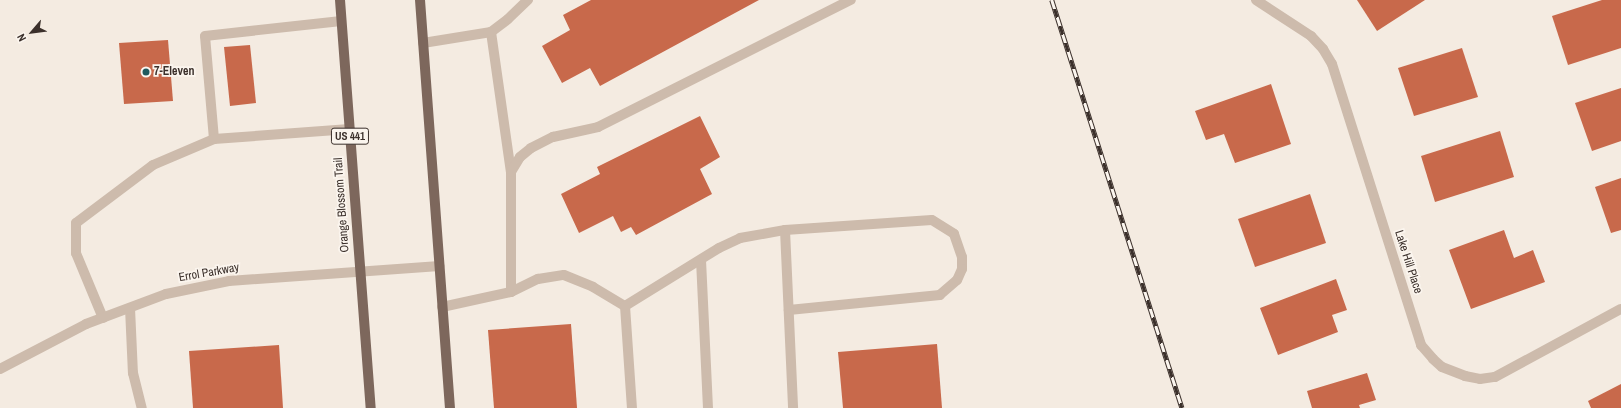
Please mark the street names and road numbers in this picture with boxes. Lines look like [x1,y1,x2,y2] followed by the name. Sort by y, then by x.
[330,127,370,145] road number: US 441
[331,157,353,253] street label: Orange Blossom Trail
[1391,229,1425,295] street label: Lake Hill Place
[178,261,240,285] street label: Errol Parkway

